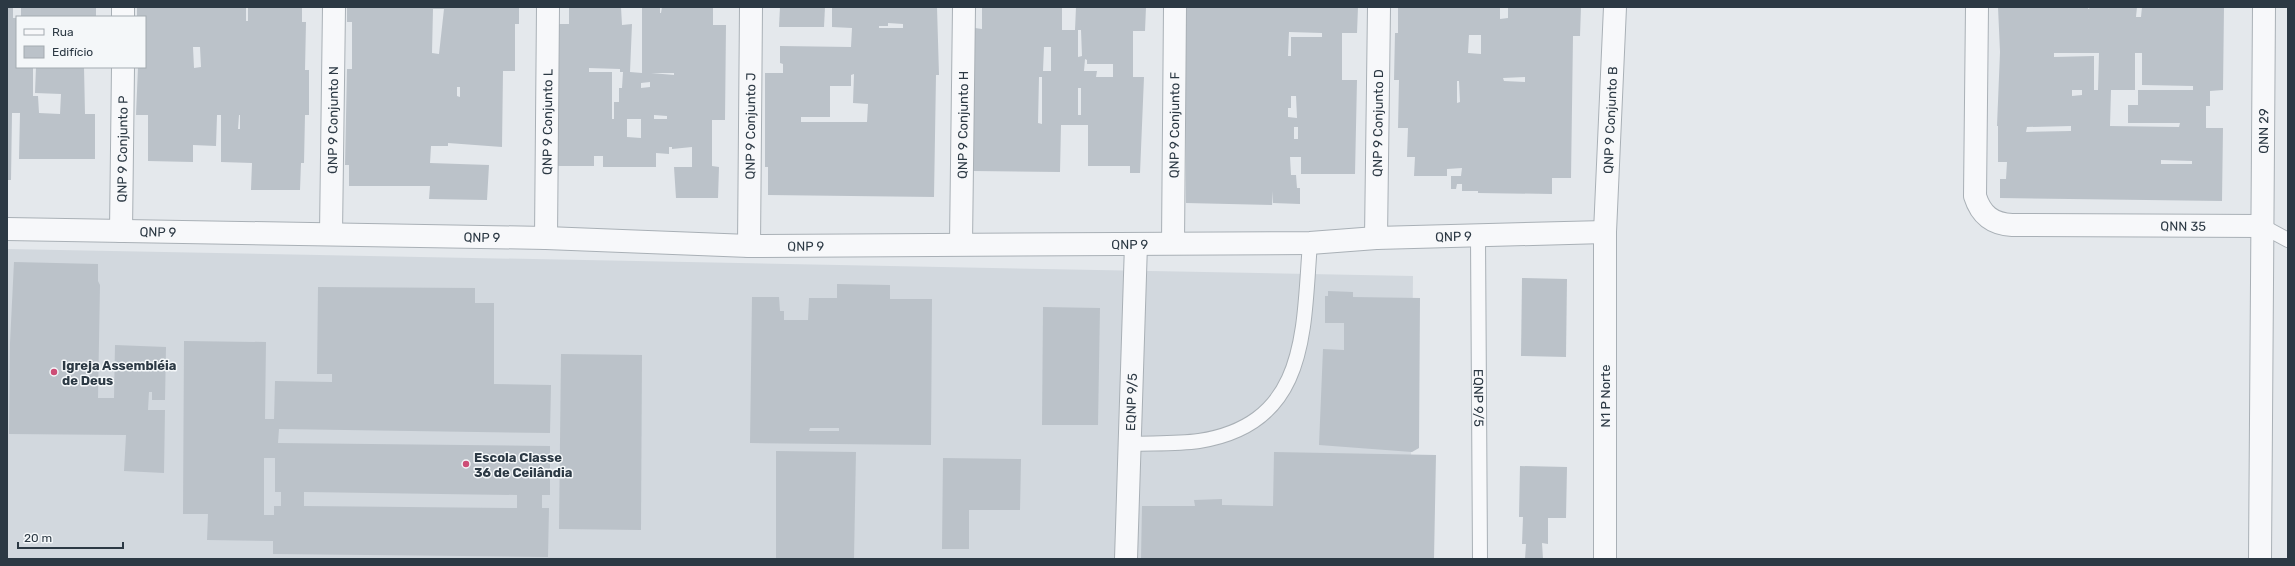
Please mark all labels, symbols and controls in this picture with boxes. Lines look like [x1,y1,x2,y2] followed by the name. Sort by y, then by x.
[16,16,146,68] legend
[52,25,74,39] text: Rua
[52,45,93,59] text: Edifício
[324,66,341,174] street label: QNP 9 Conjunto N
[1600,66,1620,174] street label: QNP 9 Conjunto B
[539,68,555,175] street label: QNP 9 Conjunto L
[1369,69,1386,177] street label: QNP 9 Conjunto D
[954,71,971,179] street label: QNP 9 Conjunto H
[1166,71,1182,178] street label: QNP 9 Conjunto F
[742,72,758,180] street label: QNP 9 Conjunto J
[114,95,130,203] street label: QNP 9 Conjunto P
[2255,108,2271,154] street label: QNN 29
[2160,218,2206,233] street label: QNN 35
[139,224,177,239] street label: QNP 9
[1435,228,1472,244] street label: QNP 9
[463,229,501,245] street label: QNP 9
[1111,236,1148,252] street label: QNP 9
[787,238,825,253] street label: QNP 9
[62,358,176,388] place label: Igreja Assembléia de Deus
[1598,365,1613,427] street label: N1 P Norte
[49,367,59,377] marker: Igreja Assembléia de Deus
[1471,369,1487,427] street label: EQNP 9/5
[1123,373,1139,431] street label: EQNP 9/5
[474,450,572,480] place label: Escola Classe 36 de Ceilândia
[461,459,471,469] marker: Escola Classe 36 de Ceilândia
[18,524,123,550] scale bar
[24,531,52,545] text: 20 m

